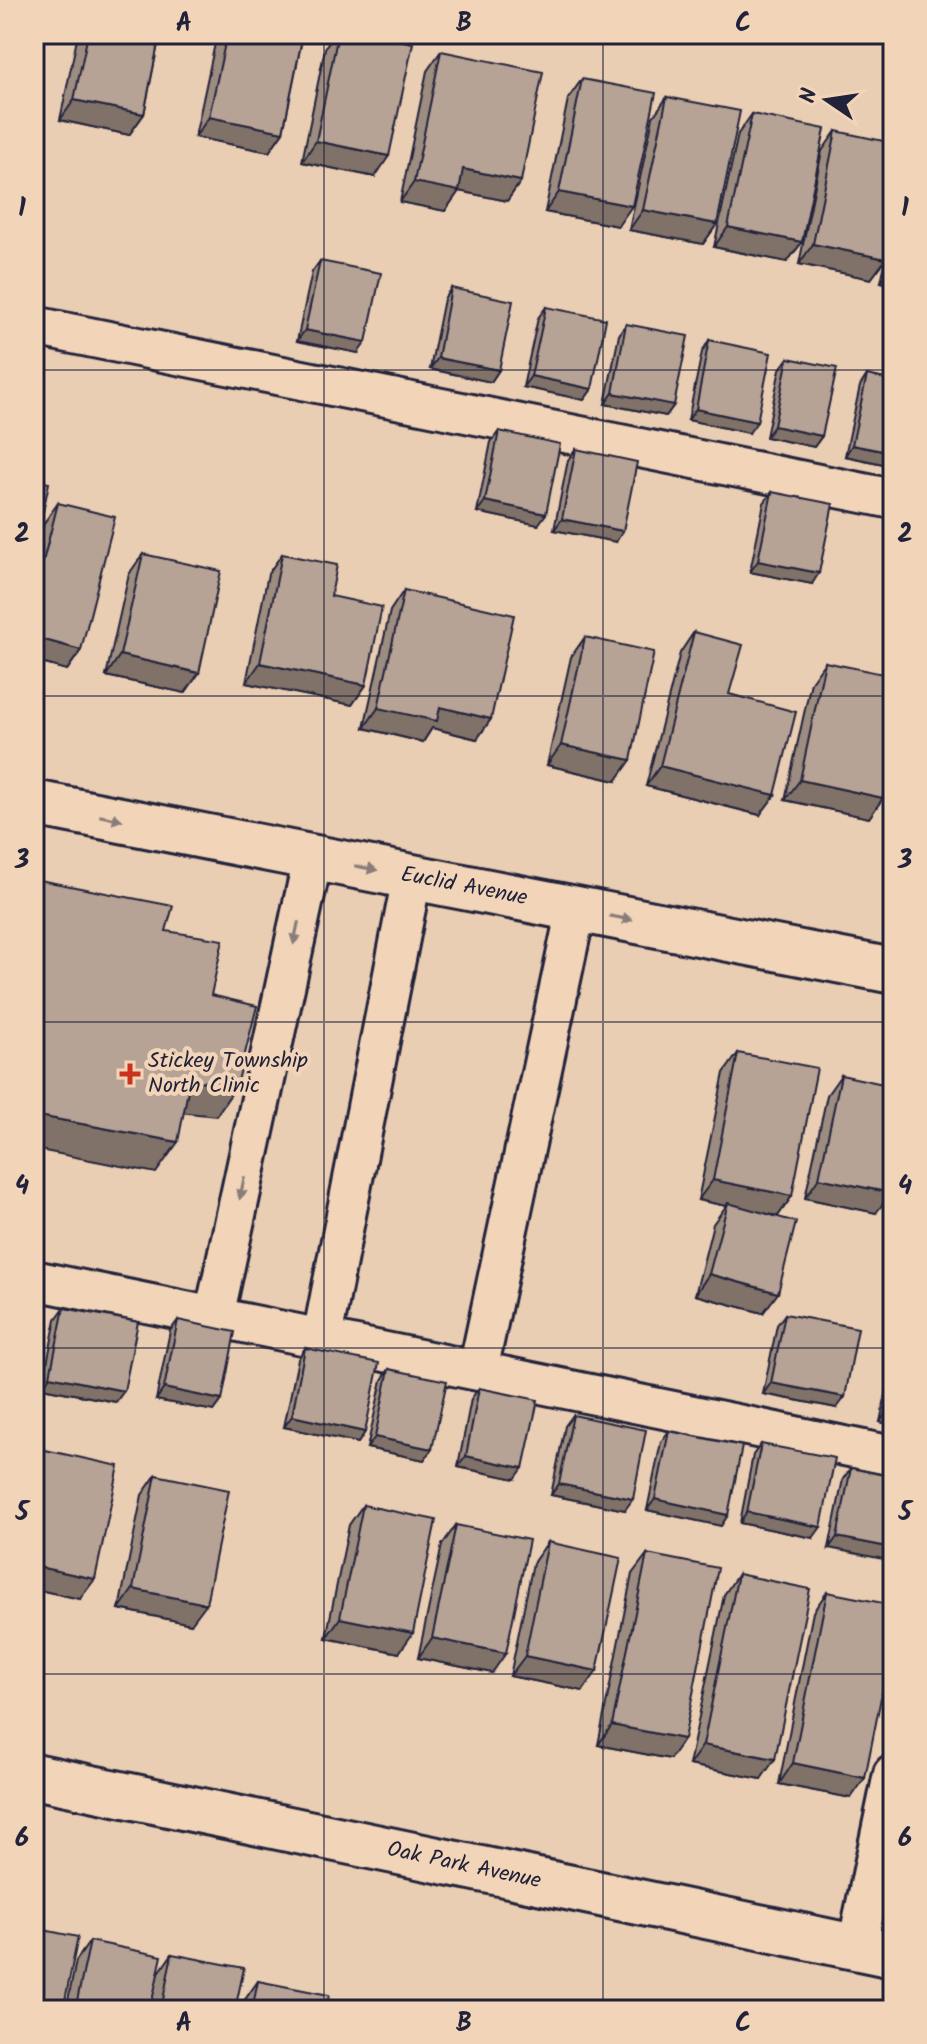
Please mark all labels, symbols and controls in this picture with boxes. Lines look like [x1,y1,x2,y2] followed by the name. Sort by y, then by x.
[176,3,192,45] text: A
[456,3,472,45] text: B
[735,3,751,45] text: C
[787,60,867,140] north arrow
[791,85,829,107] text: N
[18,188,26,230] text: 1
[901,188,909,230] text: 1
[14,514,30,556] text: 2
[897,514,913,556] text: 2
[98,812,123,824] one-way arrow
[14,840,29,882] text: 3
[897,840,912,882] text: 3
[398,858,530,916] street label: Euclid Avenue
[353,862,378,874] one-way arrow
[609,912,634,925] one-way arrow
[289,921,302,946] one-way arrow
[148,1044,308,1104] place label: Stickey Township North Clinic
[119,1063,141,1085] marker: Stickey Township North Clinic
[15,1166,29,1208] text: 4
[898,1166,912,1208] text: 4
[235,1175,248,1200] one-way arrow
[14,1492,30,1534] text: 5
[897,1492,913,1534] text: 5
[15,1818,29,1860] text: 6
[898,1818,912,1860] text: 6
[384,1833,544,1899] street label: Oak Park Avenue
[176,2003,192,2044] text: A
[456,2003,472,2044] text: B
[735,2003,751,2044] text: C

